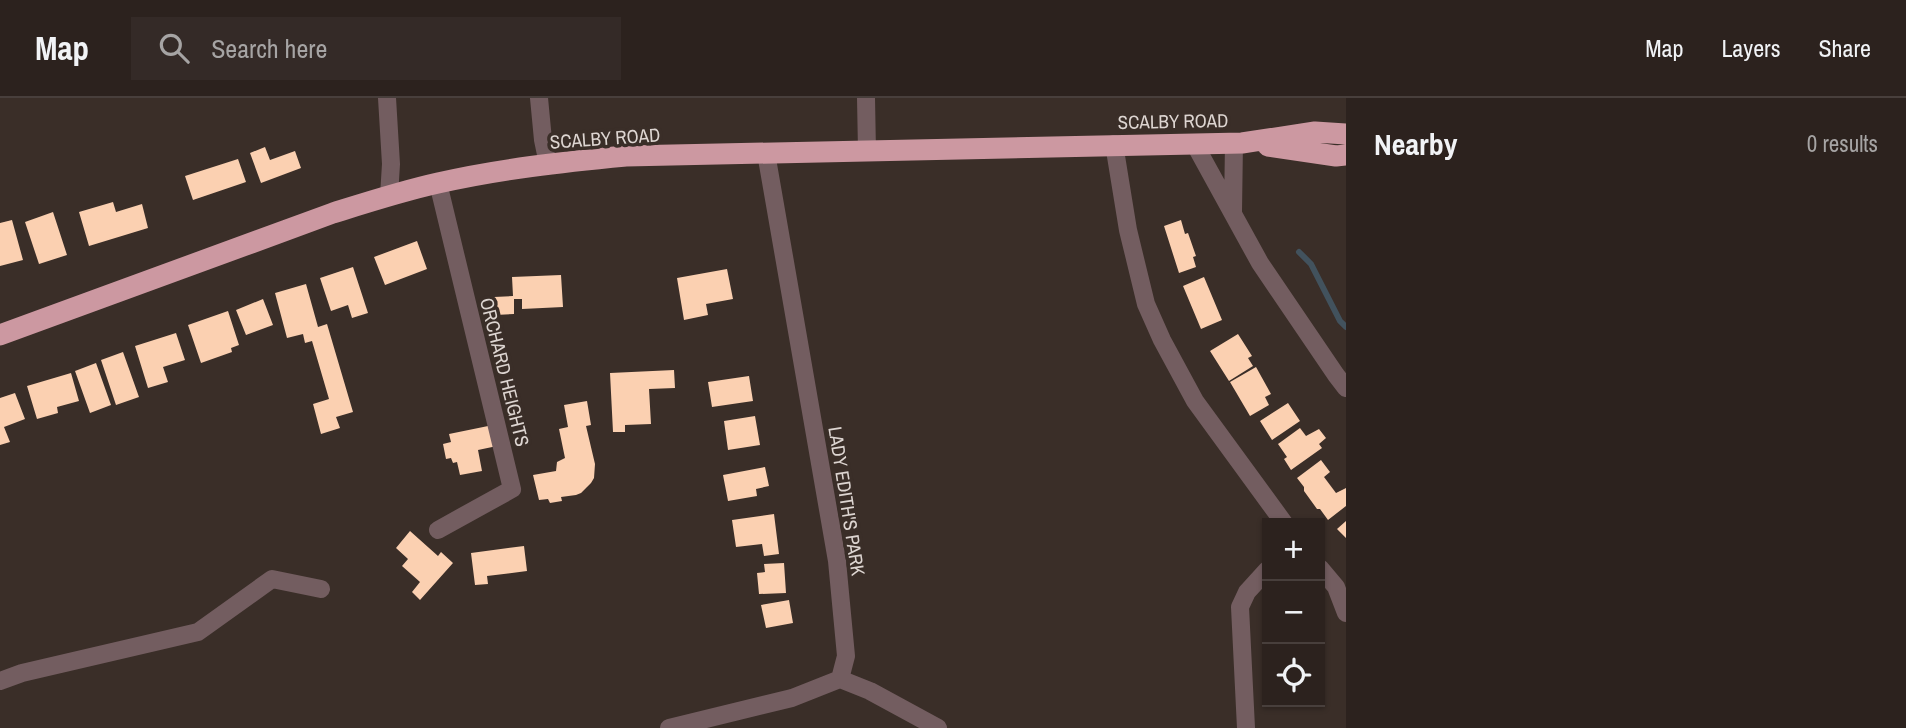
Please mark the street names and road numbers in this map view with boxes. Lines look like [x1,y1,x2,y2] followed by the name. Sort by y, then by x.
[1118,107,1228,135] street label: SCALBY ROAD
[549,121,661,155] street label: SCALBY ROAD
[474,295,536,449] street label: ORCHARD HEIGHTS
[822,425,872,578] street label: LADY EDITH'S PARK

